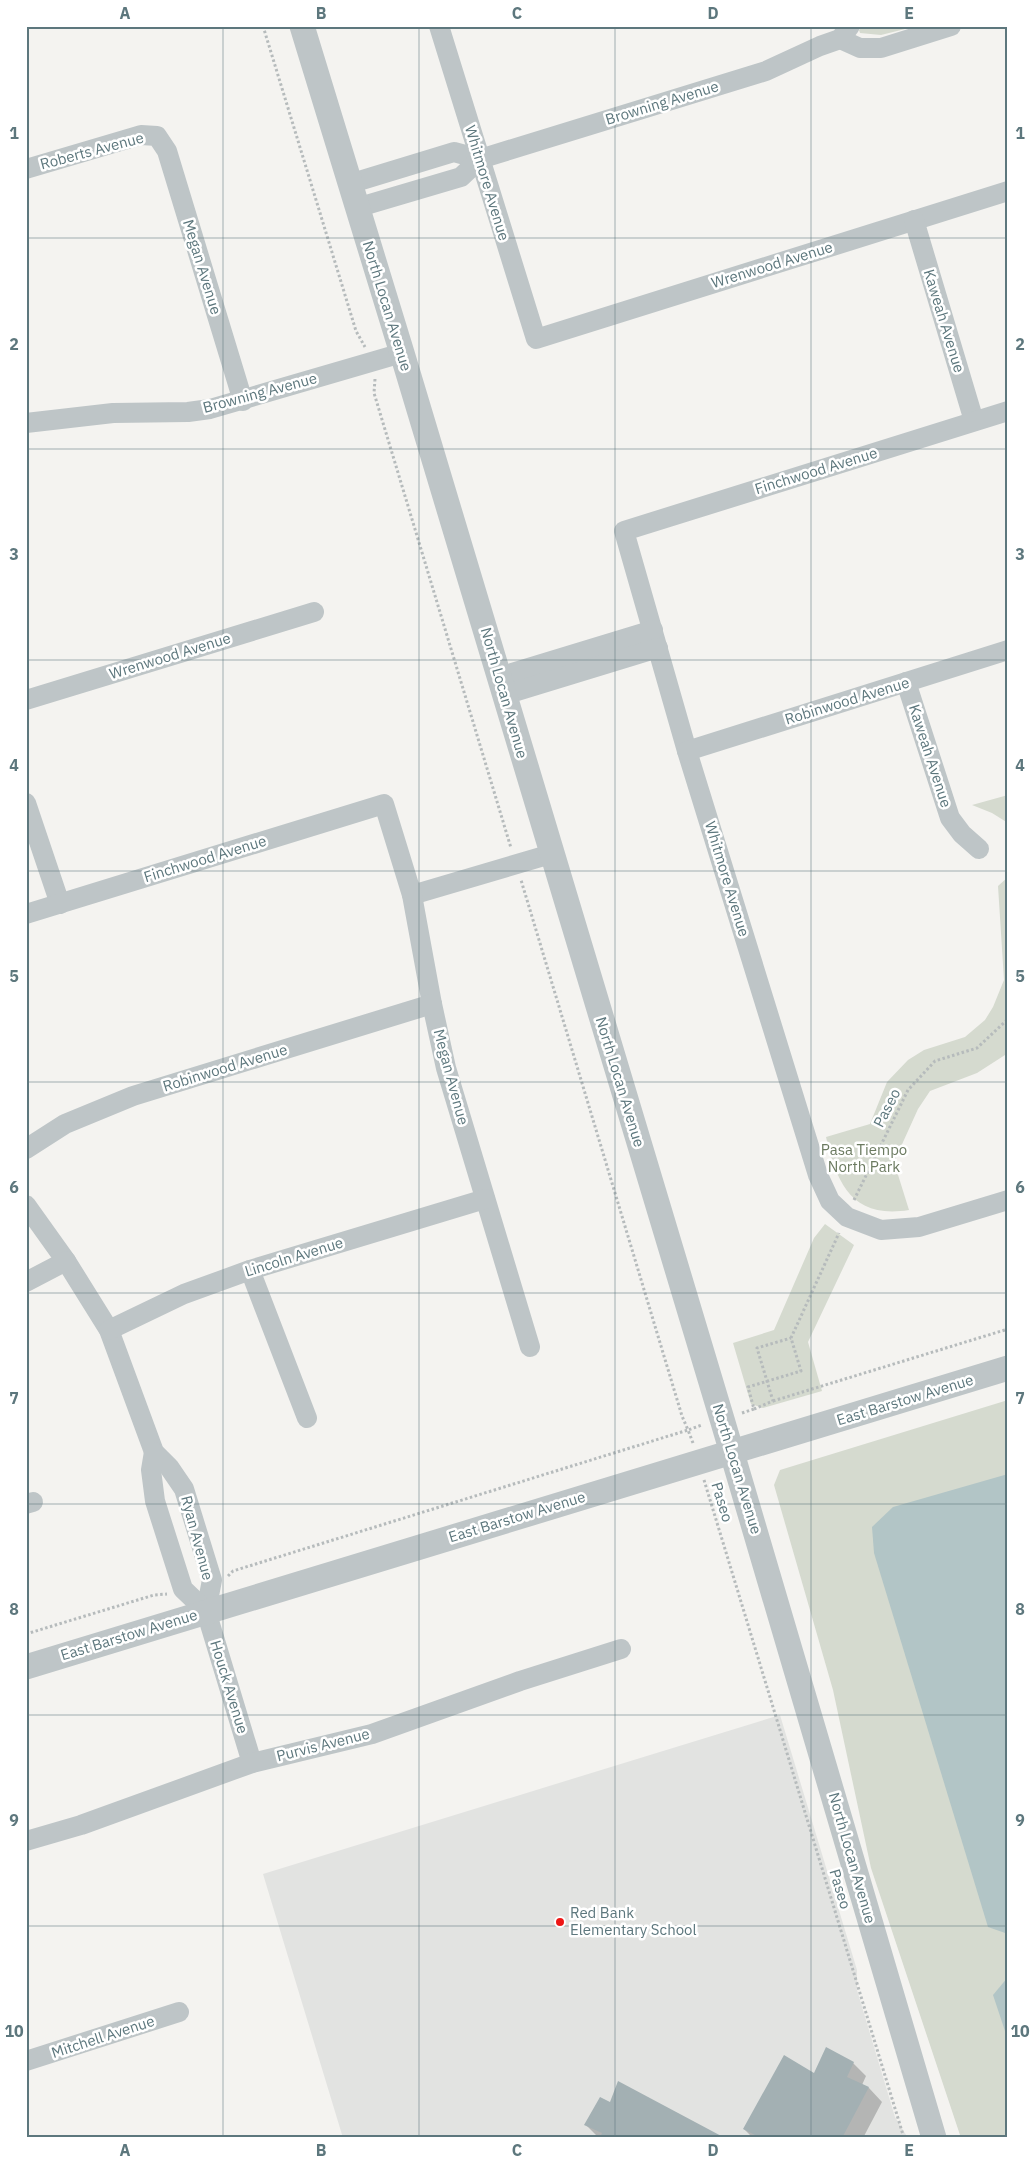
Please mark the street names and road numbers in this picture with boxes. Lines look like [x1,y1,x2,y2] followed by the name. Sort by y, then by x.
[603,76,721,129] street label: Browning Avenue
[461,123,514,243] street label: Whitmore Avenue
[38,128,146,173] street label: Roberts Avenue
[179,217,226,317] street label: Megan Avenue
[709,237,835,292] street label: Wrenwood Avenue
[359,238,416,373] street label: North Locan Avenue
[920,267,969,375] street label: Kaweah Avenue
[201,368,319,417] street label: Browning Avenue
[752,443,879,498] street label: Finchwood Avenue
[477,625,532,761] street label: North Locan Avenue
[107,628,233,683] street label: Wrenwood Avenue
[782,673,911,729] street label: Robinwood Avenue
[905,702,956,810] street label: Kaweah Avenue
[701,819,754,939] street label: Whitmore Avenue
[141,831,268,886] street label: Finchwood Avenue
[592,1014,649,1149] street label: North Locan Avenue
[430,1027,473,1127] street label: Megan Avenue
[160,1040,289,1096] street label: Robinwood Avenue
[869,1085,904,1130] street label: Paseo
[242,1233,345,1280] street label: Lincoln Avenue
[834,1370,976,1429] street label: East Barstow Avenue
[709,1401,766,1536] street label: North Locan Avenue
[707,1480,738,1524] street label: Paseo
[446,1487,588,1546] street label: East Barstow Avenue
[177,1493,218,1582] street label: Ryan Avenue
[58,1605,200,1664] street label: East Barstow Avenue
[206,1638,253,1736] street label: Houck Avenue
[274,1724,371,1765] street label: Purvis Avenue
[825,1790,880,1926] street label: North Locan Avenue
[825,1867,856,1911] street label: Paseo
[49,2011,157,2062] street label: Mitchell Avenue

